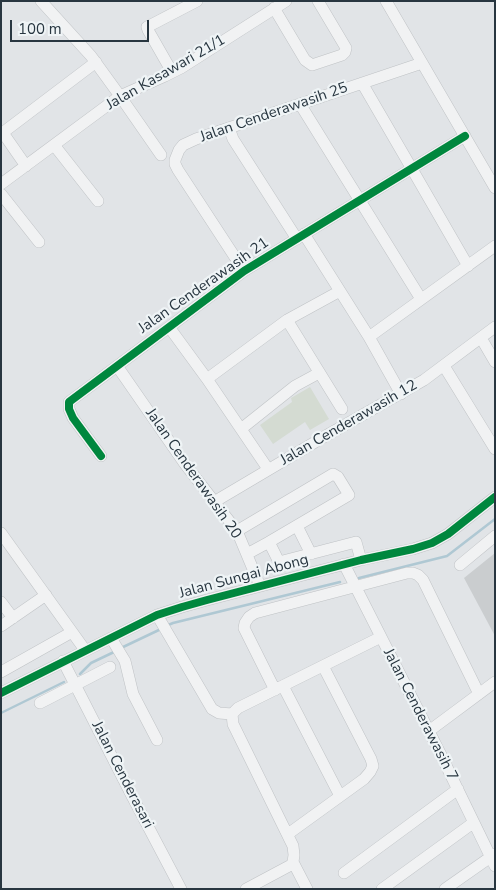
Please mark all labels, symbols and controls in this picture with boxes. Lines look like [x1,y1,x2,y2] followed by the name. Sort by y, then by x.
[12,10,151,42] scale bar
[18,19,62,39] text: 100 m
[103,32,229,114] street label: Jalan Kasawari 21/1
[198,79,350,147] street label: Jalan Cenderawasih 25
[135,234,273,338] street label: Jalan Cenderawasih 21
[277,376,421,470] street label: Jalan Cenderawasih 12
[141,405,245,543] street label: Jalan Cenderawasih 20
[177,551,311,603] street label: Jalan Sungai Abong
[379,646,461,784] street label: Jalan Cenderawasih 7
[87,719,157,831] street label: Jalan Cenderasari

